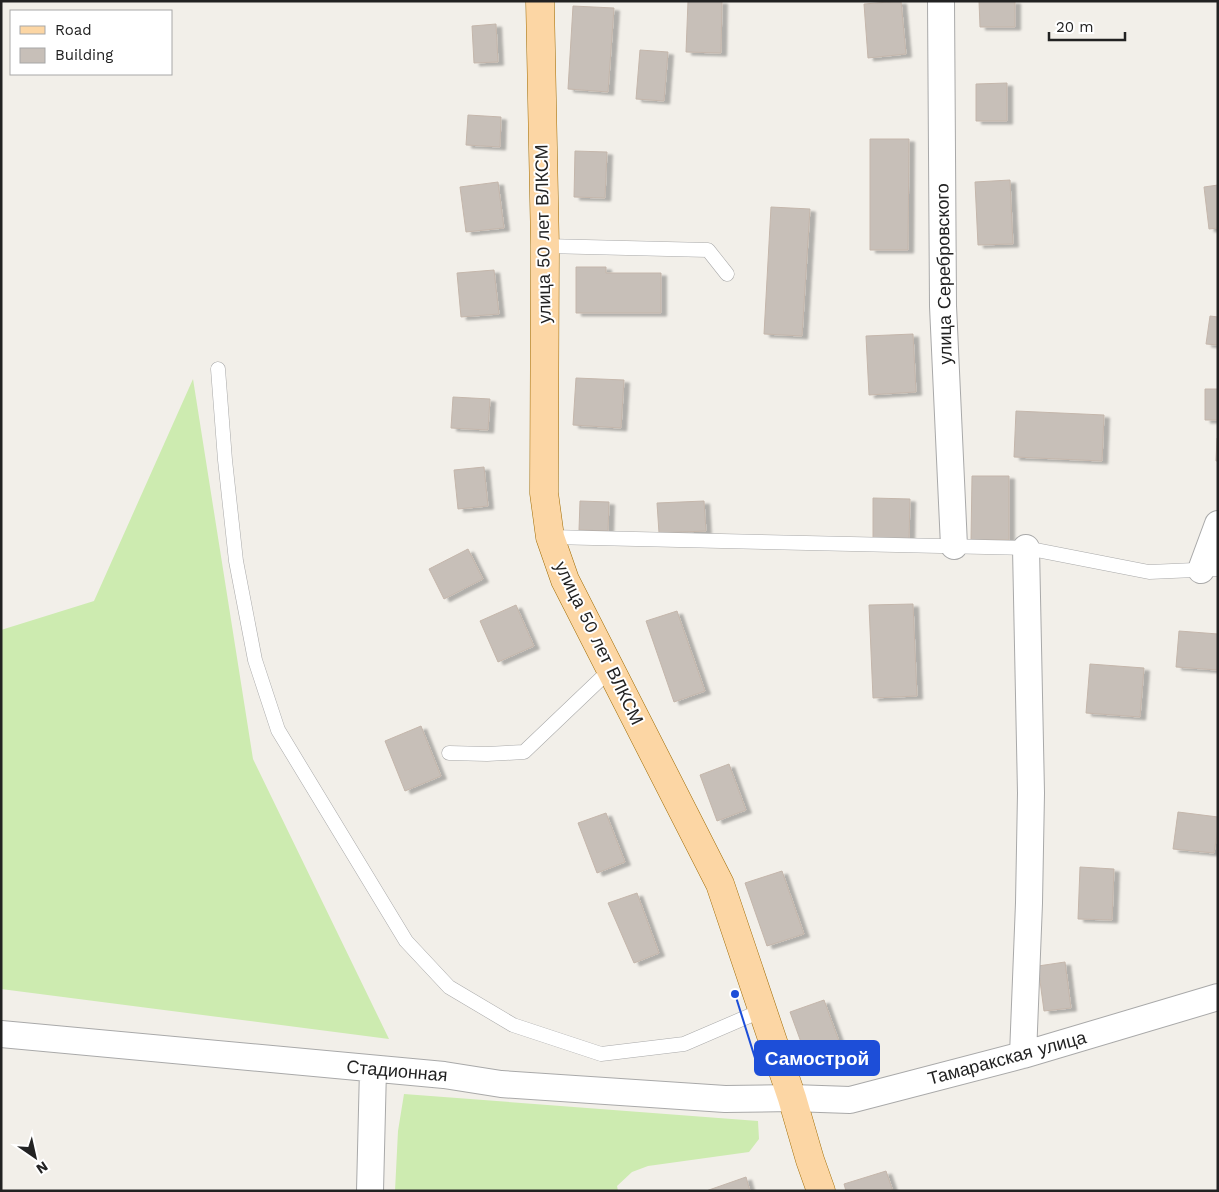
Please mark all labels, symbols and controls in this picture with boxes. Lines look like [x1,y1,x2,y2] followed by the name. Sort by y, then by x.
[10,10,172,75] legend
[1049,10,1125,42] scale bar
[1056,18,1094,36] text: 20 m
[55,21,92,39] text: Road
[55,46,113,64] text: Building
[530,144,555,324] street label: улица 50 лет ВЛКСМ
[931,183,956,365] street label: улица Серебровского
[551,558,648,728] street label: улица 50 лет ВЛКСМ
[925,1026,1089,1089] street label: Тамаракская улица
[755,1041,879,1075] callout: Самострой
[765,1047,869,1070] text: Самострой
[346,1056,448,1085] street label: Стадионная
[10,1132,60,1182] north arrow
[33,1158,51,1177] text: N

